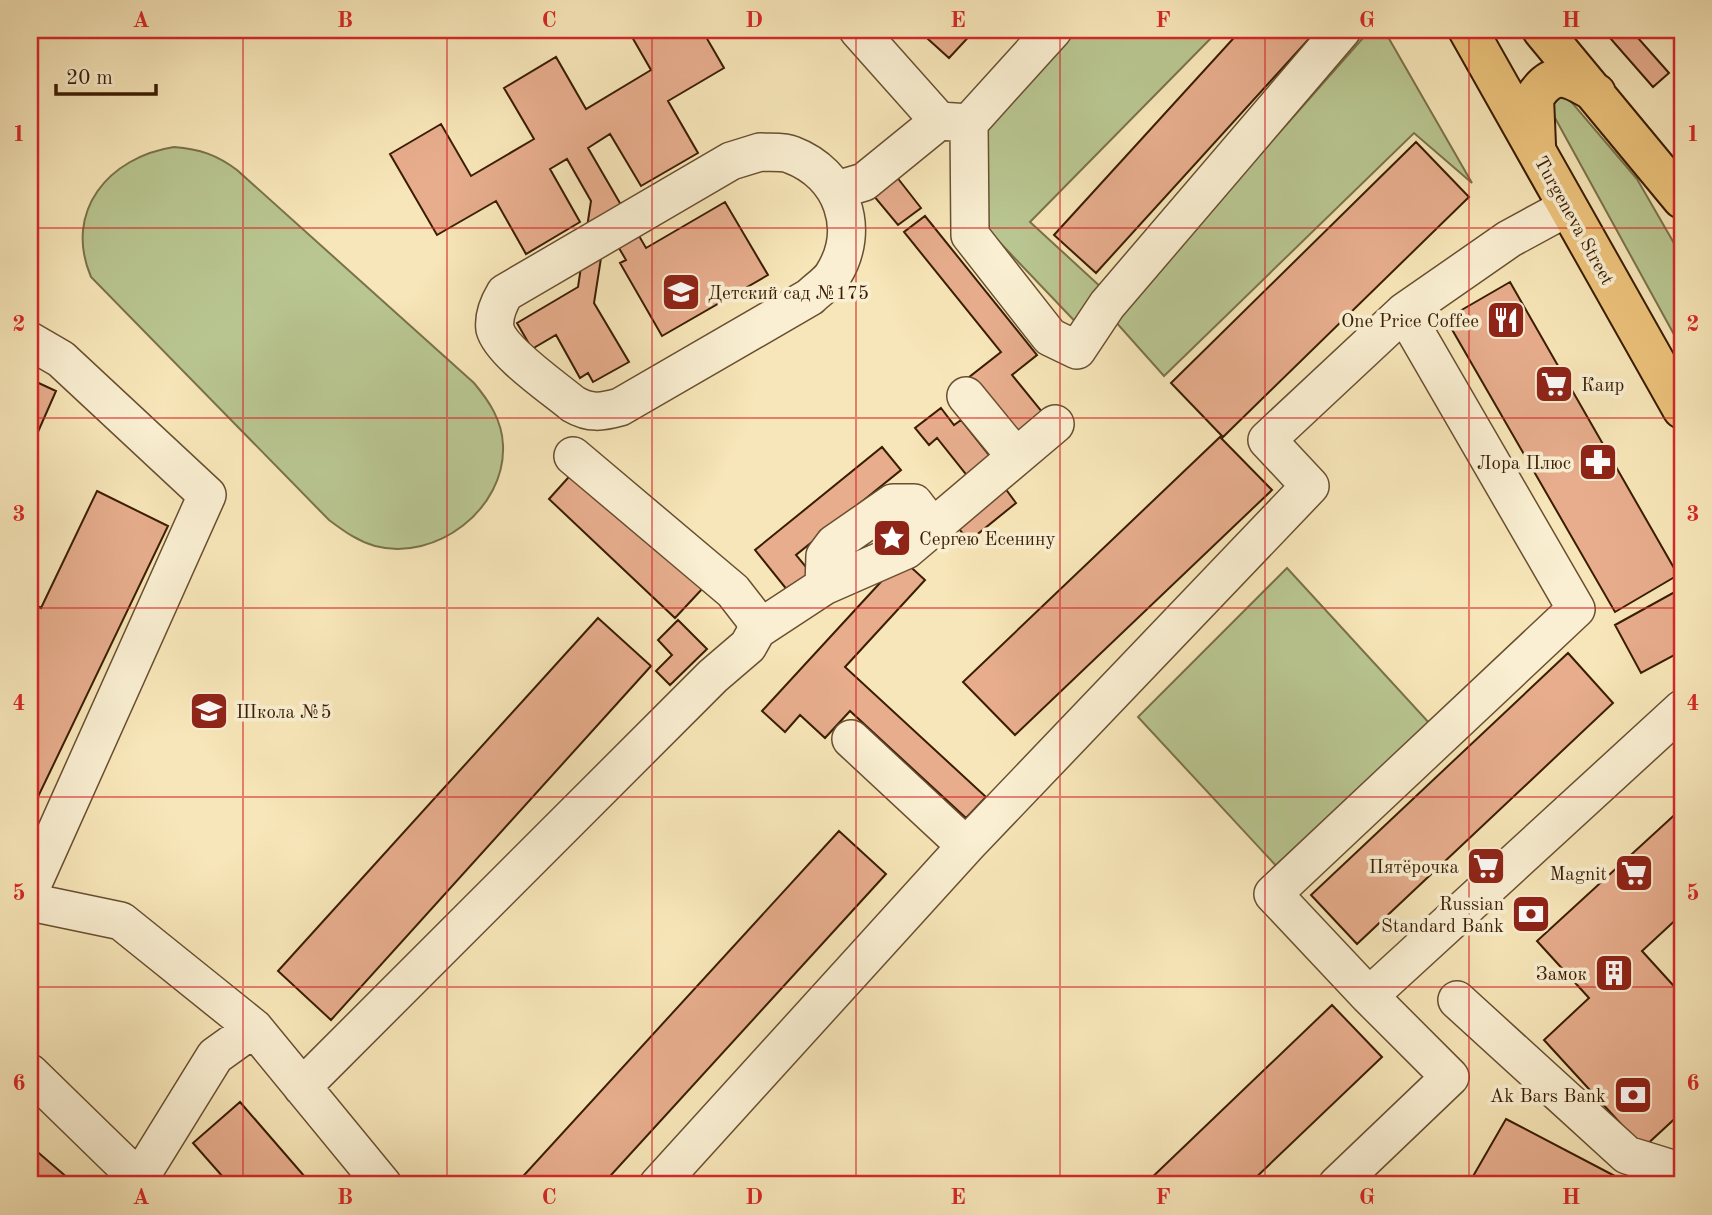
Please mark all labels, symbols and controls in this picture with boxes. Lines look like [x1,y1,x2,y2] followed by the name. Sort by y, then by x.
[132,9,150,32] text: A
[337,9,353,32] text: B
[541,9,557,32] text: C
[745,9,763,32] text: D
[950,9,966,32] text: E
[1155,9,1171,32] text: F
[1359,9,1375,32] text: G
[1562,9,1580,32] text: H
[56,52,156,96] scale bar
[66,68,113,89] text: 20 m
[12,123,26,146] text: 1
[1686,123,1700,146] text: 1
[1530,154,1616,289] street label: Turgeneva Street
[660,271,702,313] school or university icon: Детский сад №175
[708,285,869,304] place label: Детский сад №175
[1485,299,1527,341] restaurant icon: One Price Coffee
[12,313,26,336] text: 2
[1341,313,1479,332] place label: One Price Coffee
[1686,313,1700,336] text: 2
[1533,363,1575,405] supermarket icon: Каир
[1581,377,1624,396] place label: Каир
[1577,441,1619,483] pharmacy icon: Лора Плюс
[1477,455,1571,474] place label: Лора Плюс
[12,503,26,526] text: 3
[1686,503,1700,526] text: 3
[871,517,913,559] place icon: Сергею Есенину
[919,531,1056,550] place label: Сергею Есенину
[188,690,230,732] school or university icon: Школа №5
[12,692,26,715] text: 4
[1686,692,1700,715] text: 4
[236,704,332,723] place label: Школа №5
[1465,845,1507,887] supermarket icon: Пятёрочка
[1613,852,1655,894] supermarket icon: Magnit
[1369,859,1460,878] place label: Пятёрочка
[1549,866,1607,885] place label: Magnit
[12,882,26,905] text: 5
[1686,882,1700,905] text: 5
[1510,893,1552,935] bank icon: Russian Standard Bank
[1381,896,1504,937] place label: Russian Standard Bank
[1593,952,1635,994] building icon: Замок
[1536,966,1587,985] place label: Замок
[12,1072,26,1095] text: 6
[1686,1072,1700,1095] text: 6
[1612,1074,1654,1116] bank icon: Ak Bars Bank
[1490,1088,1606,1107] place label: Ak Bars Bank
[132,1186,150,1209] text: A
[337,1186,353,1209] text: B
[541,1186,557,1209] text: C
[745,1186,763,1209] text: D
[950,1186,966,1209] text: E
[1155,1186,1171,1209] text: F
[1359,1186,1375,1209] text: G
[1562,1186,1580,1209] text: H

